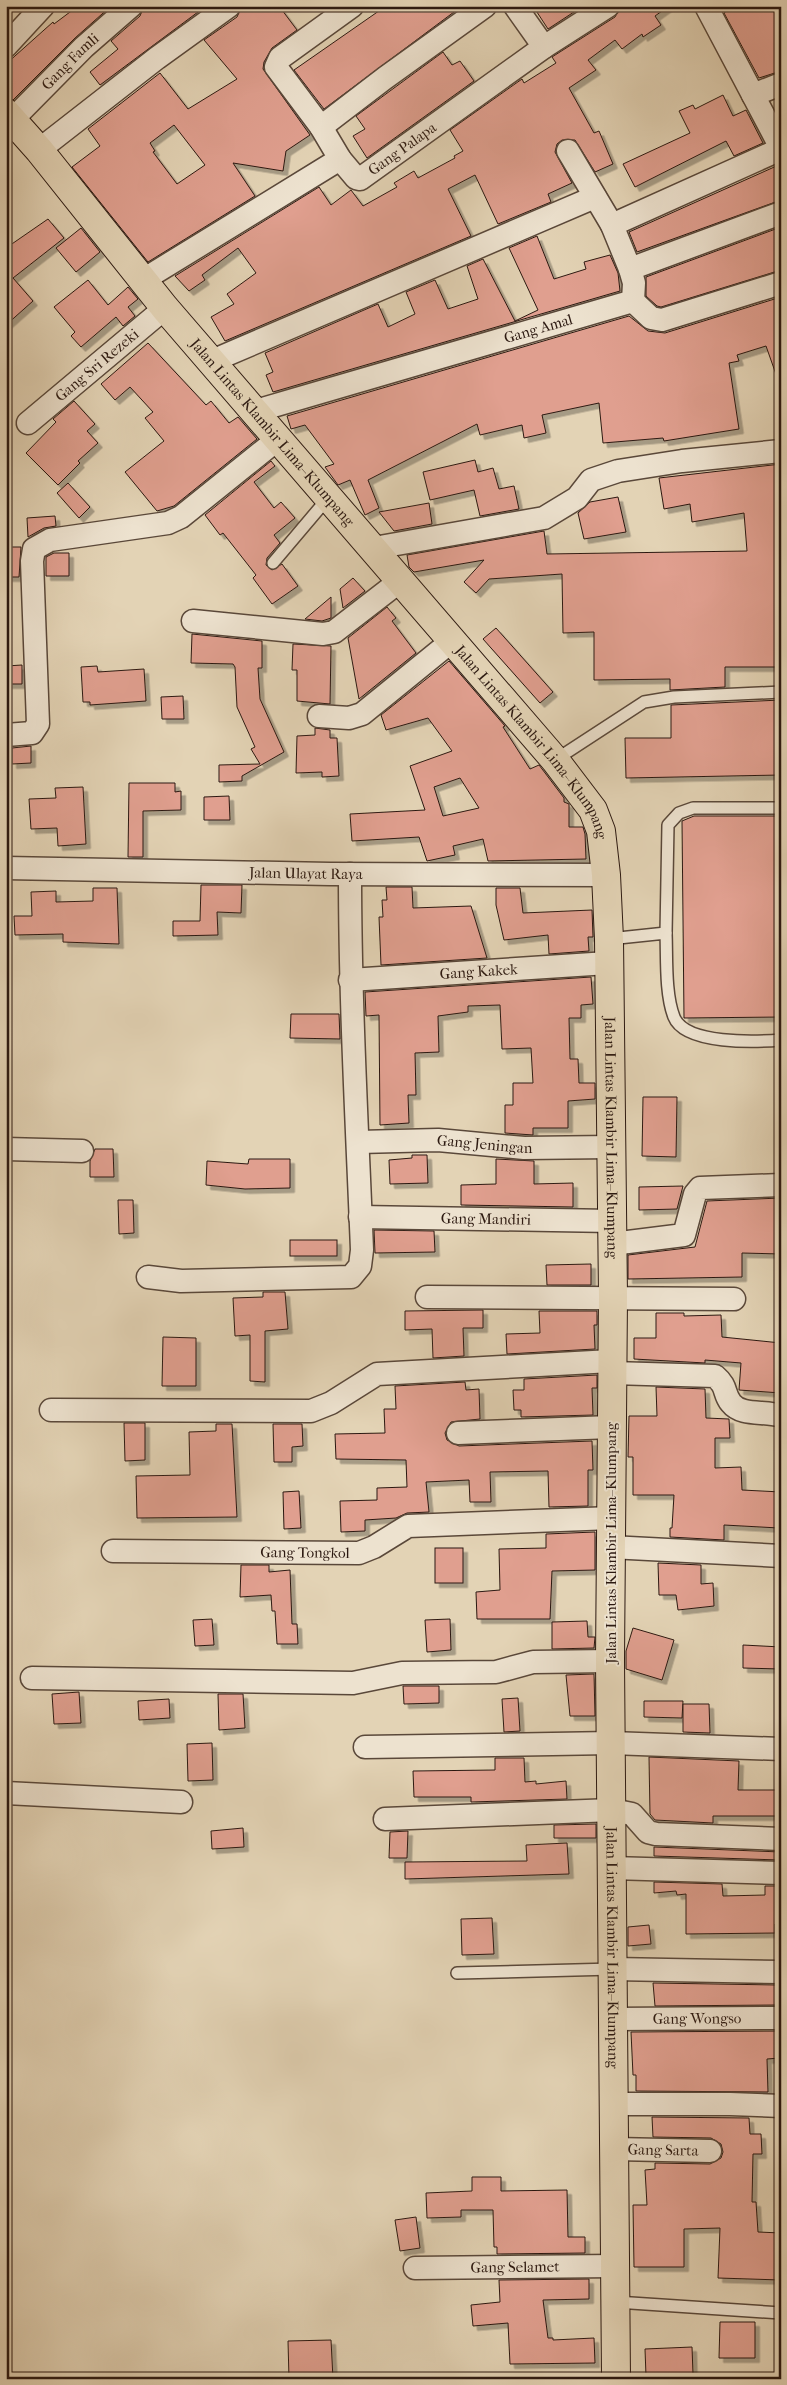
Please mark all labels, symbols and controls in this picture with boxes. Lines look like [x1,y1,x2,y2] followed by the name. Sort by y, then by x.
[38,29,103,94] street label: Gang Famli
[365,118,441,179] street label: Gang Palapa
[502,310,575,347] street label: Gang Amal
[51,325,143,405] street label: Gang Sri Rezeki
[186,334,359,531] street label: Jalan Lintas Klambir Lima–Klumpang
[450,641,611,841] street label: Jalan Lintas Klambir Lima–Klumpang
[248,863,364,883] street label: Jalan Ulayat Raya
[439,960,519,983] street label: Gang Kakek
[601,1016,622,1260] street label: Jalan Lintas Klambir Lima–Klumpang
[436,1131,533,1157] street label: Gang Jeningan
[441,1209,532,1229] street label: Gang Mandiri
[602,1421,620,1665] street label: Jalan Lintas Klambir Lima–Klumpang
[260,1543,350,1562] street label: Gang Tongkol
[602,1826,622,2070] street label: Jalan Lintas Klambir Lima–Klumpang
[653,2009,742,2028] street label: Gang Wongso
[627,2140,700,2160] street label: Gang Sarta
[470,2258,560,2276] street label: Gang Selamet

